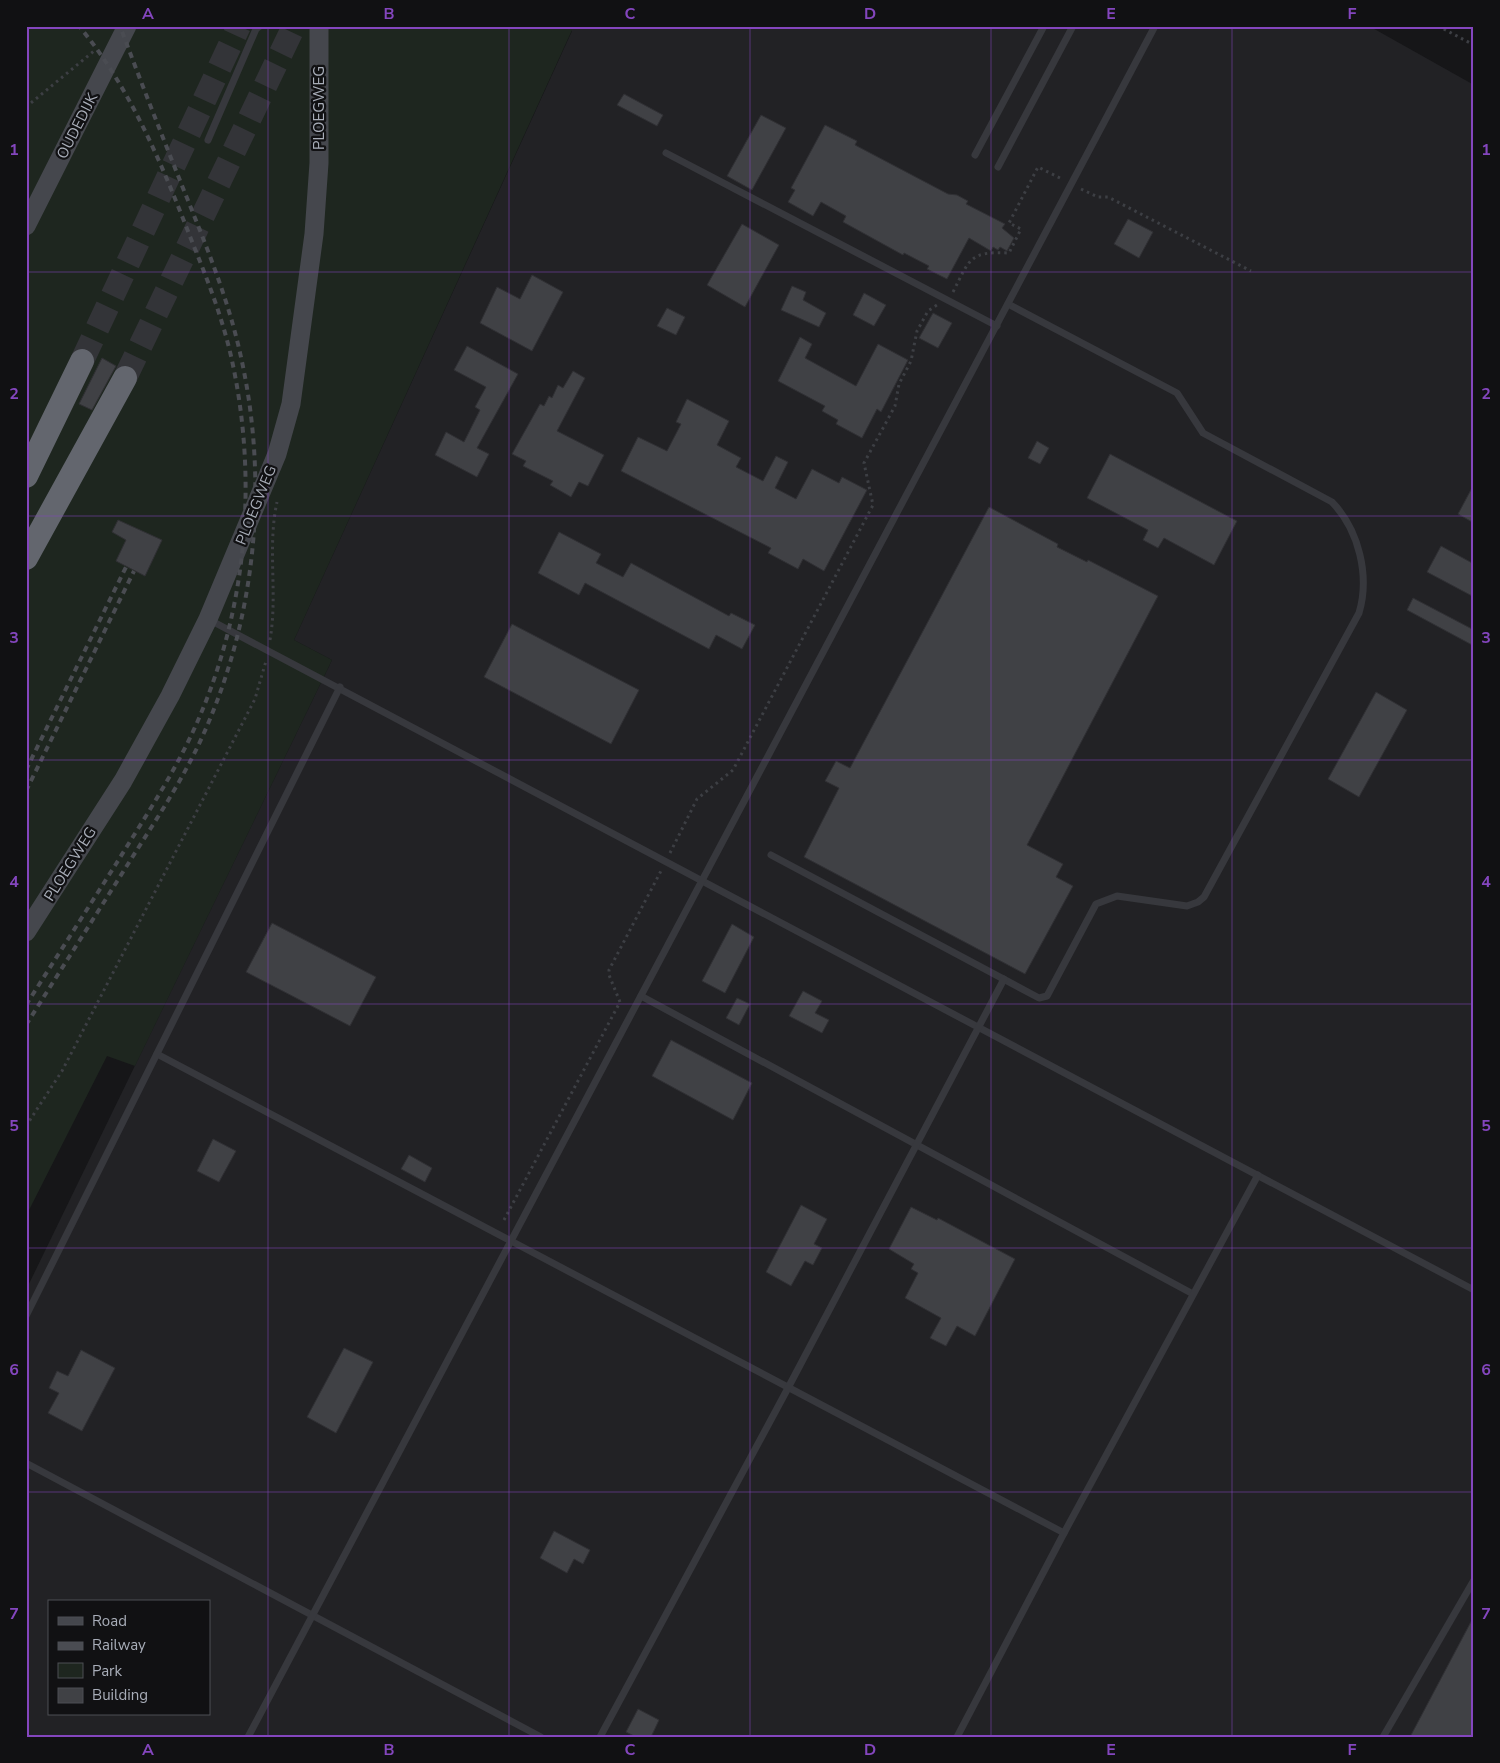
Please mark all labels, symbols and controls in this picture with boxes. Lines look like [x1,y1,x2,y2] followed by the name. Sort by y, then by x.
[142,3,154,25] text: A
[383,3,395,25] text: B
[625,3,636,25] text: C
[864,3,876,25] text: D
[1106,3,1116,25] text: E
[1348,3,1357,25] text: F
[309,66,329,150] street label: PLOEGWEG
[52,89,102,162] street label: OUDEDIJK
[9,139,19,161] text: 1
[1481,139,1491,161] text: 1
[9,383,19,405] text: 2
[1481,383,1491,405] text: 2
[231,462,281,548] street label: PLOEGWEG
[9,627,19,649] text: 3
[1481,627,1491,649] text: 3
[39,823,101,905] street label: PLOEGWEG
[9,871,19,893] text: 4
[1481,871,1491,893] text: 4
[9,1115,19,1137] text: 5
[1481,1115,1491,1137] text: 5
[9,1359,19,1381] text: 6
[1481,1359,1491,1381] text: 6
[48,1600,210,1716] legend
[9,1603,19,1625] text: 7
[1481,1603,1491,1625] text: 7
[92,1611,127,1631] text: Road
[92,1635,146,1655] text: Railway
[92,1661,122,1681] text: Park
[92,1685,148,1705] text: Building
[142,1739,154,1761] text: A
[383,1739,395,1761] text: B
[625,1739,636,1761] text: C
[864,1739,876,1761] text: D
[1106,1739,1116,1761] text: E
[1348,1739,1357,1761] text: F

